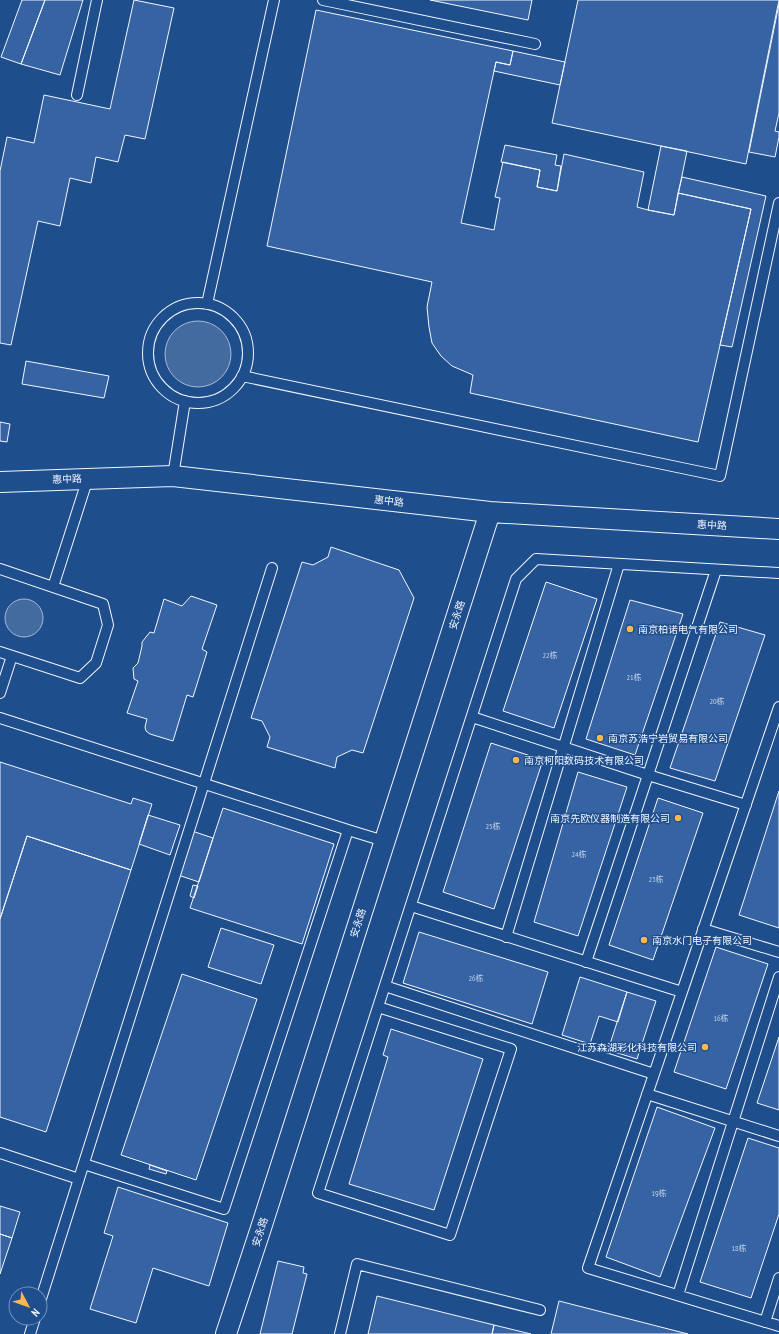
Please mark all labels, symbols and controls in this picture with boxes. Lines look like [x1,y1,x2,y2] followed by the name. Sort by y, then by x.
[52,472,82,486] street label: 惠中路
[373,493,405,509] street label: 惠中路
[697,518,727,532] street label: 惠中路
[446,599,468,631] street label: 安永路
[638,623,738,636] place label: 南京柏诺电气有限公司
[625,624,635,634] marker: 南京柏诺电气有限公司
[542,650,558,660] house number: 22栋
[626,672,642,682] house number: 21栋
[709,696,725,706] house number: 20栋
[608,732,728,745] place label: 南京苏浩宁岩贸易有限公司
[595,733,605,743] marker: 南京苏浩宁岩贸易有限公司
[524,754,644,767] place label: 南京柯阳数码技术有限公司
[511,755,521,765] marker: 南京柯阳数码技术有限公司
[550,812,670,825] place label: 南京先欧仪器制造有限公司
[673,813,683,823] marker: 南京先欧仪器制造有限公司
[485,821,501,831] house number: 25栋
[571,849,587,859] house number: 24栋
[648,874,664,884] house number: 23栋
[347,907,369,939] street label: 安永路
[652,934,752,947] place label: 南京水门电子有限公司
[639,935,649,945] marker: 南京水门电子有限公司
[468,973,484,983] house number: 26栋
[713,1013,729,1023] house number: 16栋
[577,1041,697,1054] place label: 江苏森湖彩化科技有限公司
[700,1042,710,1052] marker: 江苏森湖彩化科技有限公司
[651,1188,667,1198] house number: 19栋
[249,1216,271,1248] street label: 安永路
[731,1243,747,1253] house number: 18栋
[8,1286,48,1326] north arrow
[28,1306,43,1319] text: N

